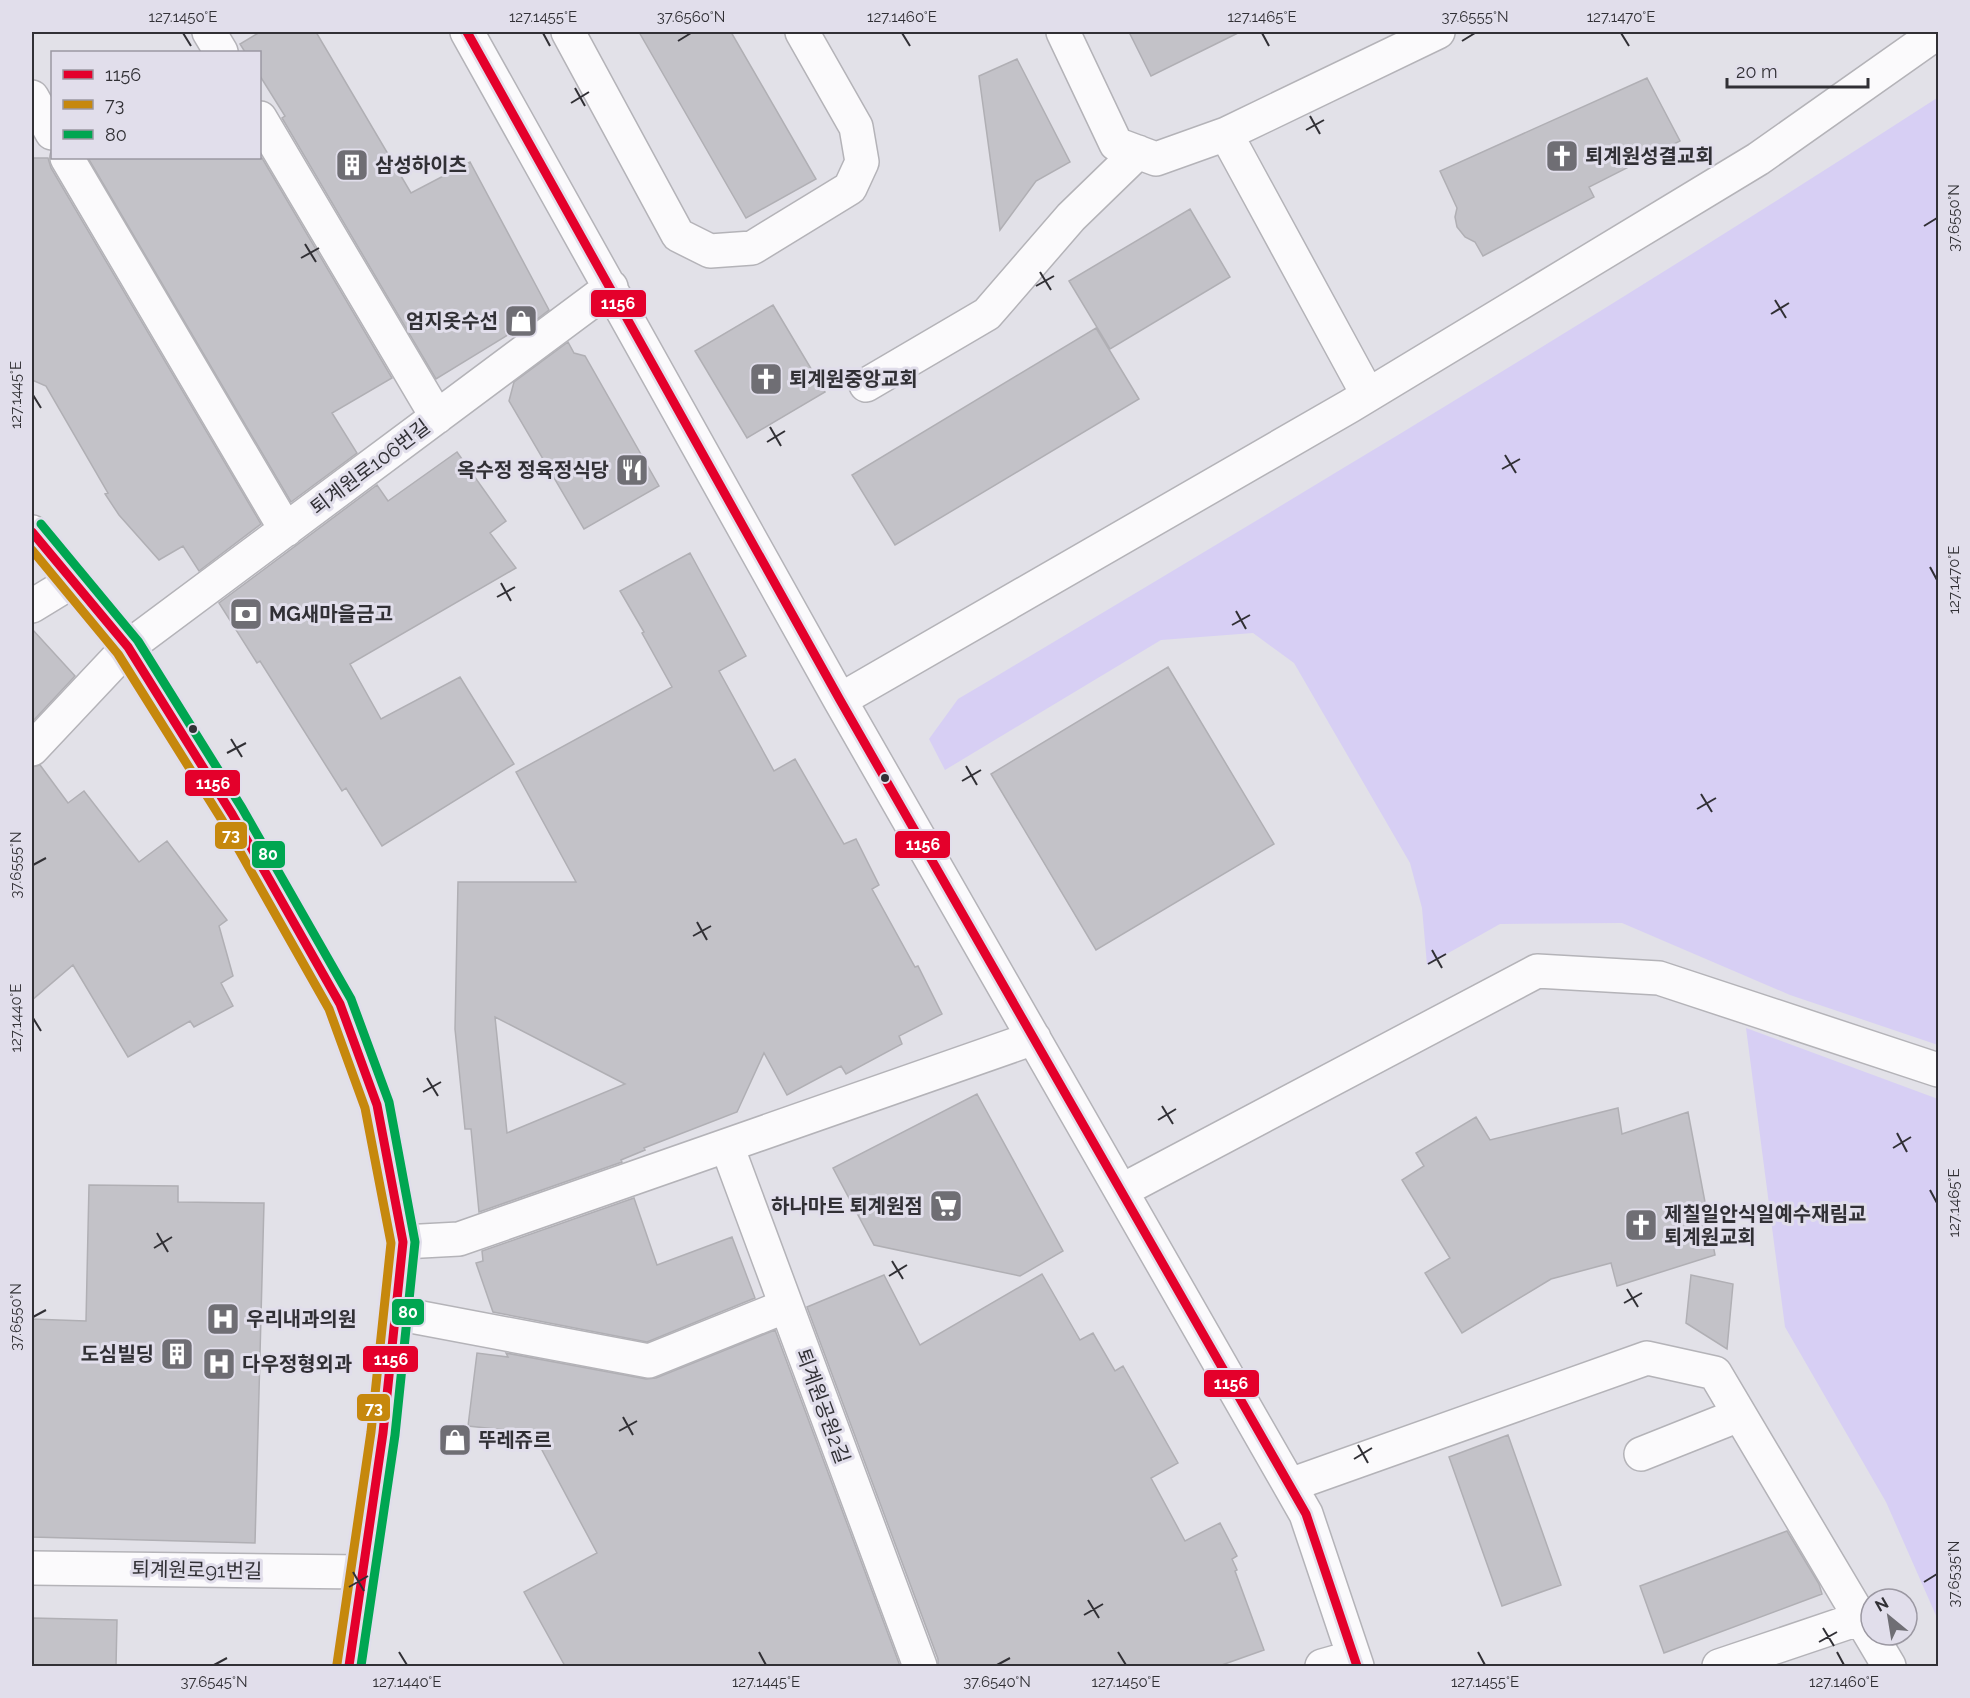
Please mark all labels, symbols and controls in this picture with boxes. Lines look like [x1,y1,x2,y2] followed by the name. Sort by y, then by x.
[149,8,217,26] text: 127.1450°E
[509,8,577,26] text: 127.1455°E
[657,8,725,26] text: 37.6560°N
[867,8,937,26] text: 127.1460°E
[1227,8,1297,26] text: 127.1465°E
[1442,8,1508,26] text: 37.6555°N
[1587,8,1655,26] text: 127.1470°E
[51,51,261,159] legend
[1727,51,1868,89] scale bar
[1736,61,1778,82] text: 20 m
[105,64,141,85] text: 1156
[105,94,124,115] text: 73
[105,124,127,145] text: 80
[1544,138,1580,174] church icon: 퇴계원성결교회
[1585,144,1714,168] place label: 퇴계원성결교회
[334,147,370,183] building icon: 삼성하이츠
[375,153,467,177] place label: 삼성하이츠
[1945,184,1963,252] text: 37.6550°N
[590,289,647,318] line badge: 1156
[601,294,635,313] text: 1156
[503,303,539,339] shop icon: 엄지옷수선
[406,309,498,333] place label: 엄지옷수선
[7,361,25,429] text: 127.1445°E
[748,361,784,397] church icon: 퇴계원중앙교회
[789,367,918,391] place label: 퇴계원중앙교회
[306,414,434,520] street label: 퇴계원로106번길
[614,452,650,488] restaurant icon: 옥수정 정육정식당
[457,458,609,482] place label: 옥수정 정육정식당
[1945,546,1963,614] text: 127.1470°E
[228,596,264,632] bank icon: MG새마을금고
[269,602,393,626] place label: MG새마을금고
[187,723,199,735] unlabelled marker
[184,769,241,797] line badge: 1156
[879,772,891,784] unlabelled marker
[196,774,230,793] text: 1156
[214,821,248,850] line badge: 73
[222,826,240,845] text: 73
[894,830,951,859] line badge: 1156
[7,832,25,898] text: 37.6555°N
[906,835,940,854] text: 1156
[251,840,286,869] line badge: 80
[258,845,278,864] text: 80
[7,984,25,1052] text: 127.1440°E
[1945,1168,1963,1238] text: 127.1465°E
[928,1188,964,1224] supermarket icon: 하나마트 퇴계원점
[771,1194,923,1218] place label: 하나마트 퇴계원점
[1664,1202,1866,1249] place label: 제칠일안식일예수재림교 퇴계원교회
[1623,1207,1659,1243] church icon: 제칠일안식일예수재림교 퇴계원교회
[7,1283,25,1351] text: 37.6550°N
[391,1298,425,1326] line badge: 80
[205,1301,241,1337] hospital icon: 우리내과의원
[398,1303,418,1322] text: 80
[246,1307,356,1331] place label: 우리내과의원
[159,1336,195,1372] building icon: 도심빌딩
[80,1342,154,1366] place label: 도심빌딩
[362,1345,419,1373] line badge: 1156
[791,1345,855,1467] street label: 퇴계원공원2길
[201,1346,237,1382] hospital icon: 다우정형외과
[374,1350,408,1369] text: 1156
[242,1352,352,1376] place label: 다우정형외과
[1203,1369,1260,1398] line badge: 1156
[1214,1374,1248,1393] text: 1156
[356,1393,391,1422] line badge: 73
[365,1399,383,1418] text: 73
[437,1422,473,1458] shop icon: 뚜레쥬르
[478,1428,552,1452] place label: 뚜레쥬르
[1945,1541,1963,1607] text: 37.6535°N
[131,1557,263,1583] street label: 퇴계원로91번길
[1859,1587,1919,1647] north arrow
[1872,1593,1892,1616] text: N
[181,1673,247,1691] text: 37.6545°N
[373,1673,441,1691] text: 127.1440°E
[732,1673,800,1691] text: 127.1445°E
[963,1673,1031,1691] text: 37.6540°N
[1092,1673,1160,1691] text: 127.1450°E
[1451,1673,1519,1691] text: 127.1455°E
[1809,1673,1879,1691] text: 127.1460°E

